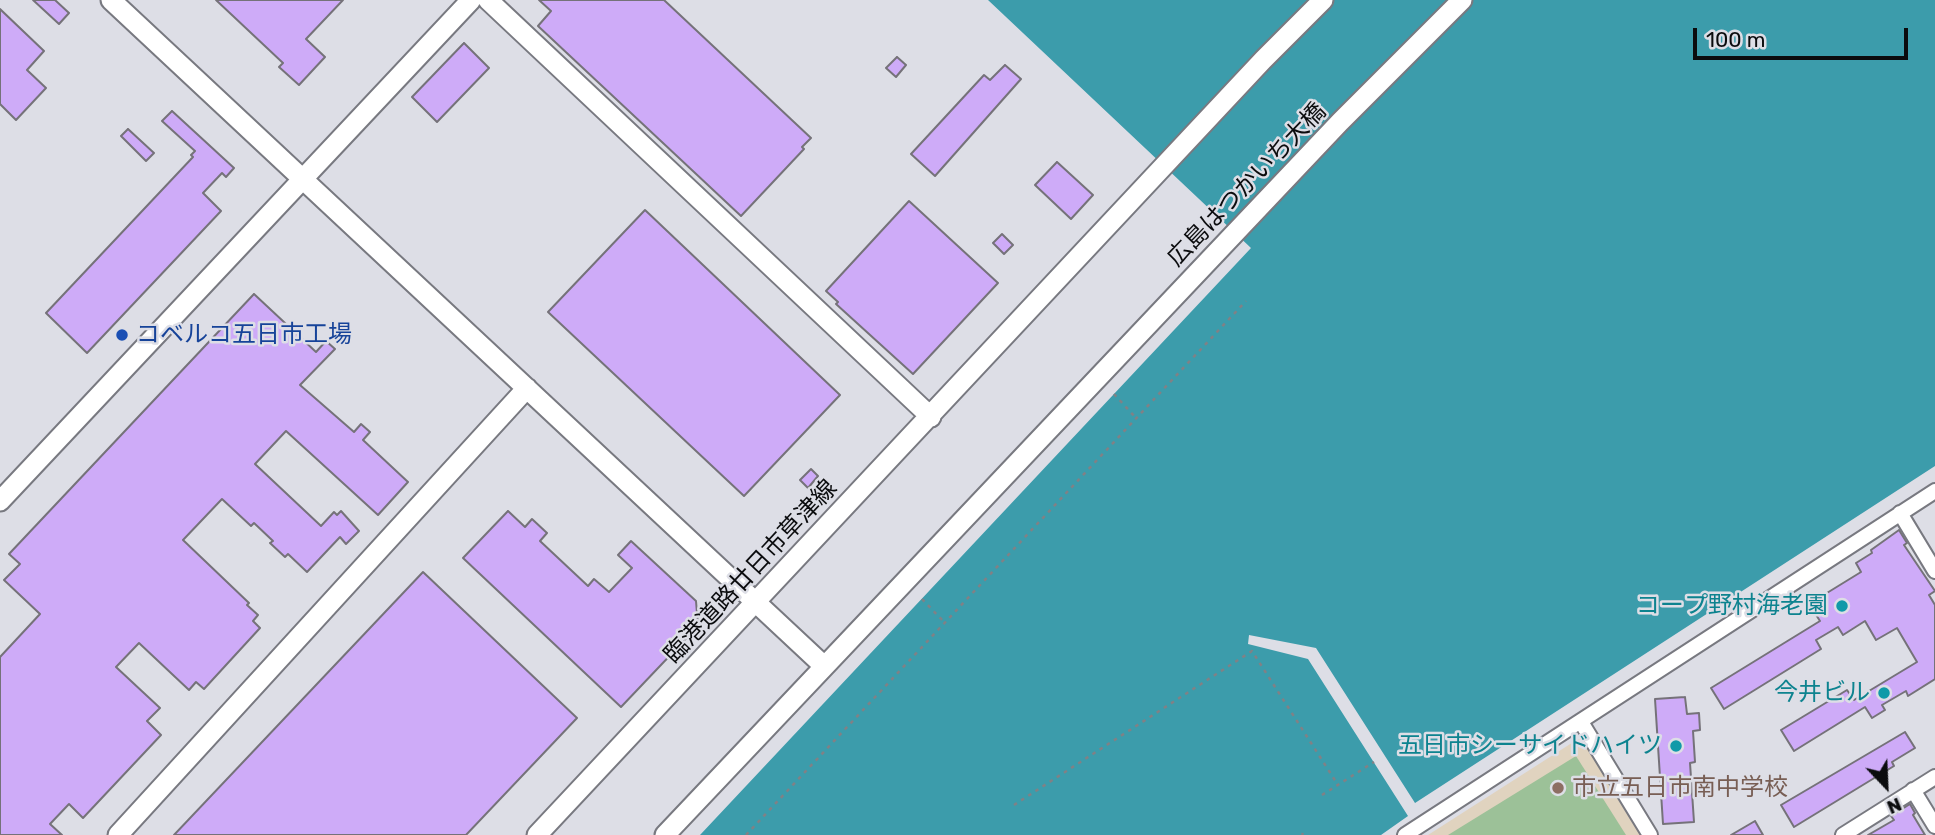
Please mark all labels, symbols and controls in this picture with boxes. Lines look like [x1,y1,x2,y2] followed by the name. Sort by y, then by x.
[1697,14,1912,58] scale bar
[1706,27,1765,52] text: 100 m
[1162,97,1332,273] street label: 広島はつかいち大橋
[136,321,352,349] place label: コベルコ五日市工場
[114,327,130,343] marker: コベルコ五日市工場
[659,474,843,670] street label: 臨港道路廿日市草津線
[1636,592,1828,620] place label: コープ野村海老園
[1834,598,1850,614] marker: コープ野村海老園
[1774,679,1870,707] place label: 今井ビル
[1876,685,1892,701] marker: 今井ビル
[1398,732,1662,760] place label: 五日市シーサイドハイツ
[1668,738,1684,754] marker: 五日市シーサイドハイツ
[1851,751,1921,821] north arrow
[1572,774,1788,802] place label: 市立五日市南中学校
[1550,780,1566,796] marker: 市立五日市南中学校
[1884,793,1905,819] text: N

